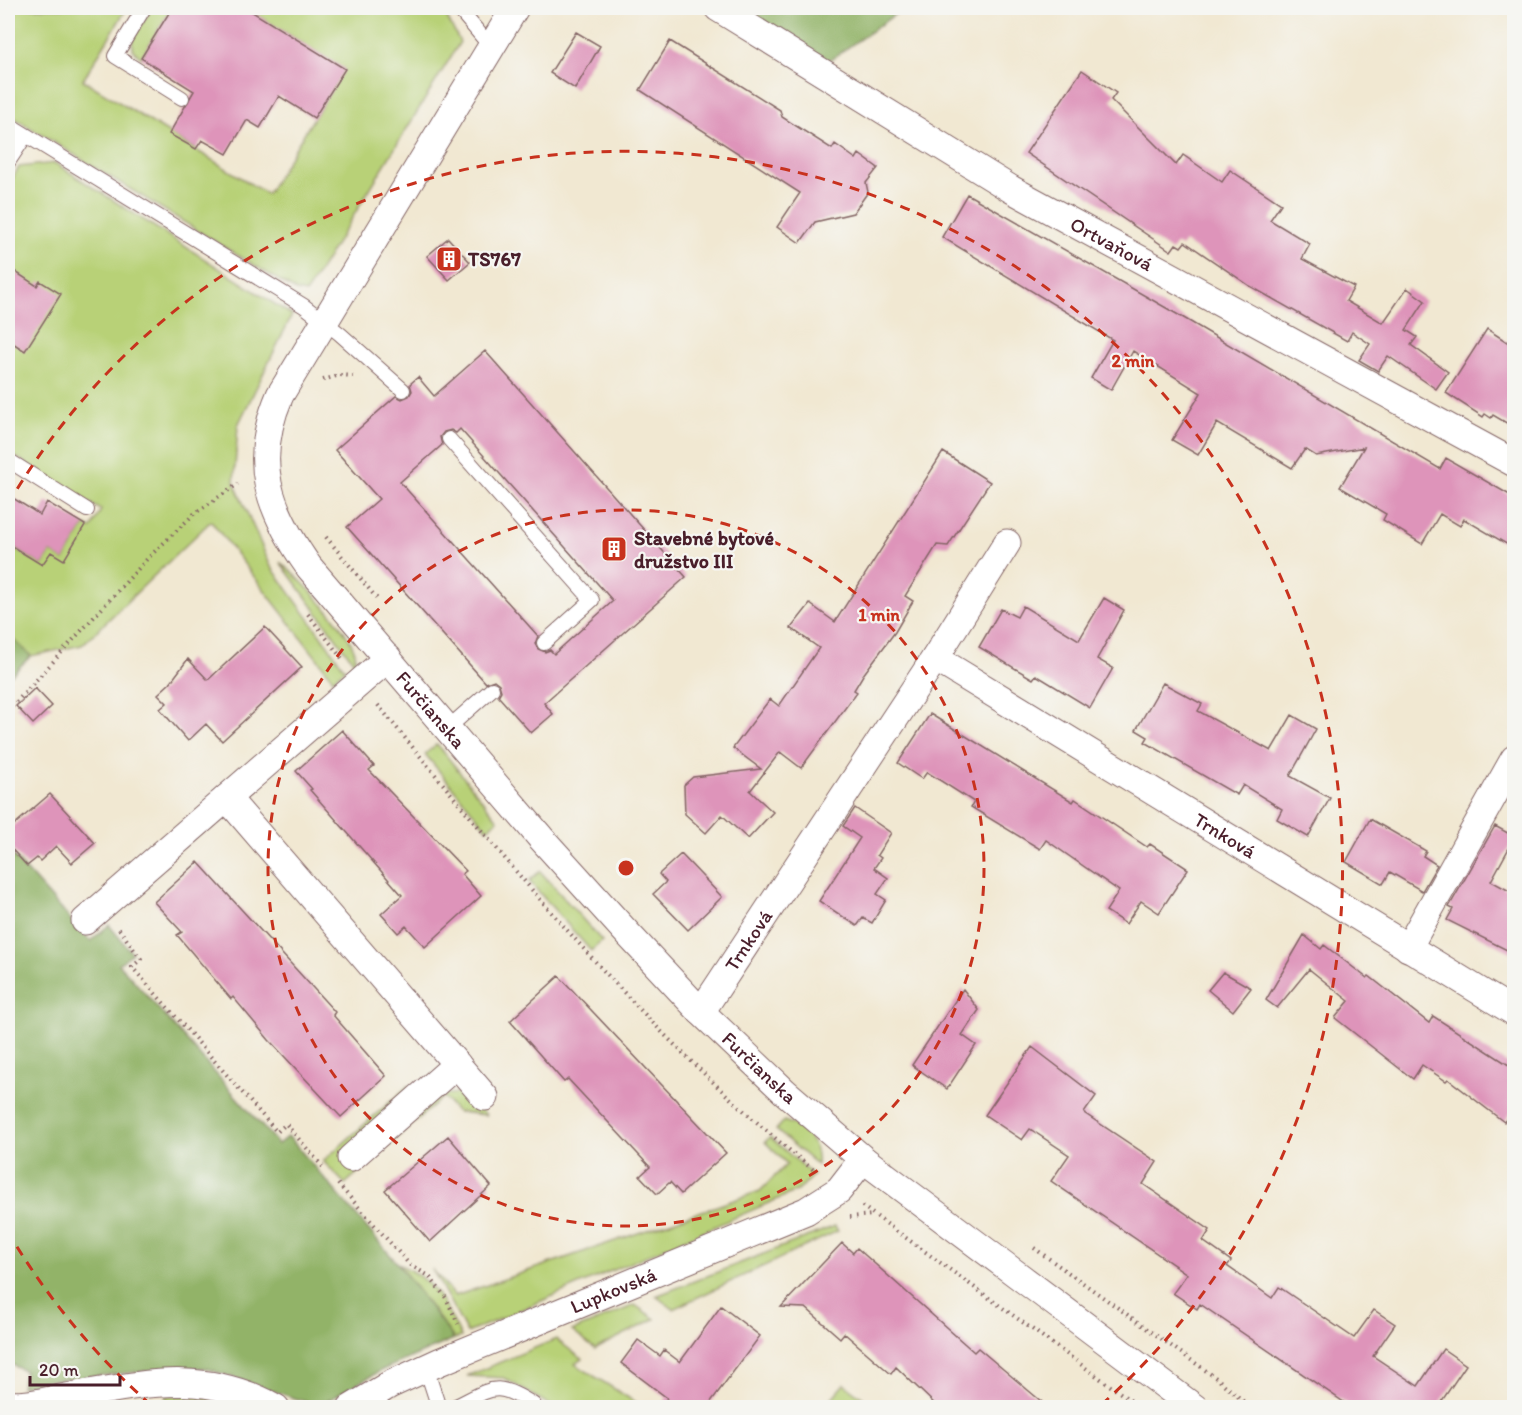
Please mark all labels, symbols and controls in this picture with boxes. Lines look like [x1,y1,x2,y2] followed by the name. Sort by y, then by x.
[1066,212,1158,276] street label: Ortvaňová
[434,244,464,274] building icon: TS767
[467,247,521,271] place label: TS767
[1112,350,1155,372] text: 2 min
[634,526,775,573] place label: Stavebné bytové družstvo III
[599,534,629,564] building icon: Stavebné bytové družstvo III
[858,604,900,626] text: 1 min
[391,666,471,754] street label: Furčianska
[1190,807,1261,864] street label: Trnková
[616,858,636,878] centre of rings
[720,905,778,975] street label: Trnková
[717,1026,802,1109] street label: Furčianska
[567,1262,660,1319] street label: Lupkovská
[30,1349,120,1387] scale bar
[39,1359,79,1381] text: 20 m

